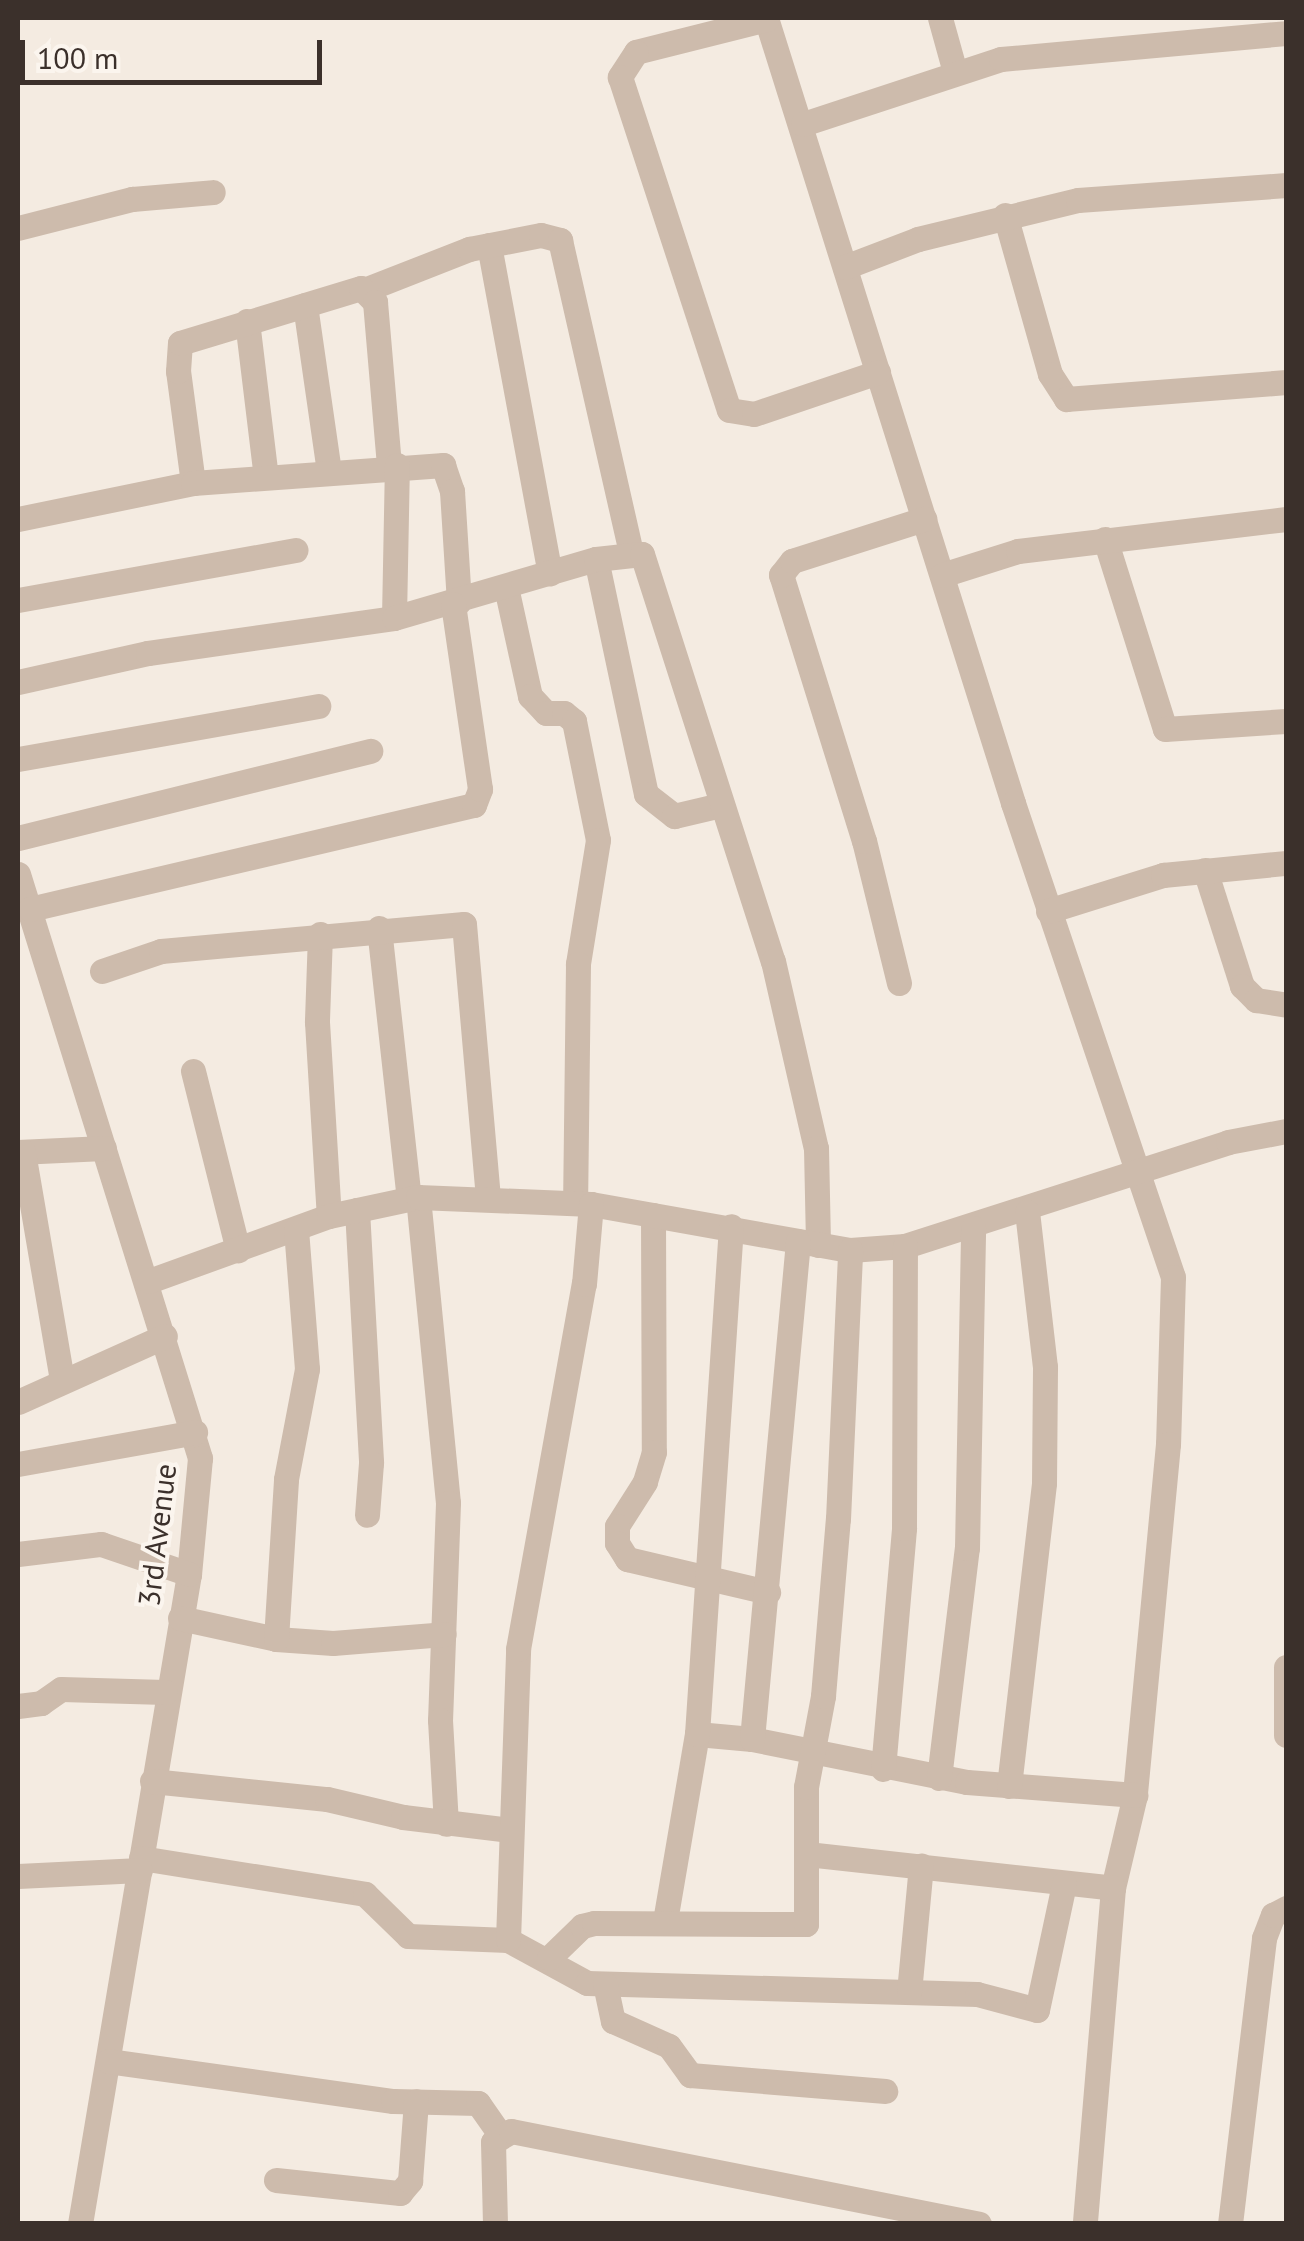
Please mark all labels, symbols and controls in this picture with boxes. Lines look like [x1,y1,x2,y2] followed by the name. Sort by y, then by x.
[25,20,328,82] scale bar
[37,38,118,77] text: 100 m
[130,1461,184,1609] street label: 3rd Avenue

